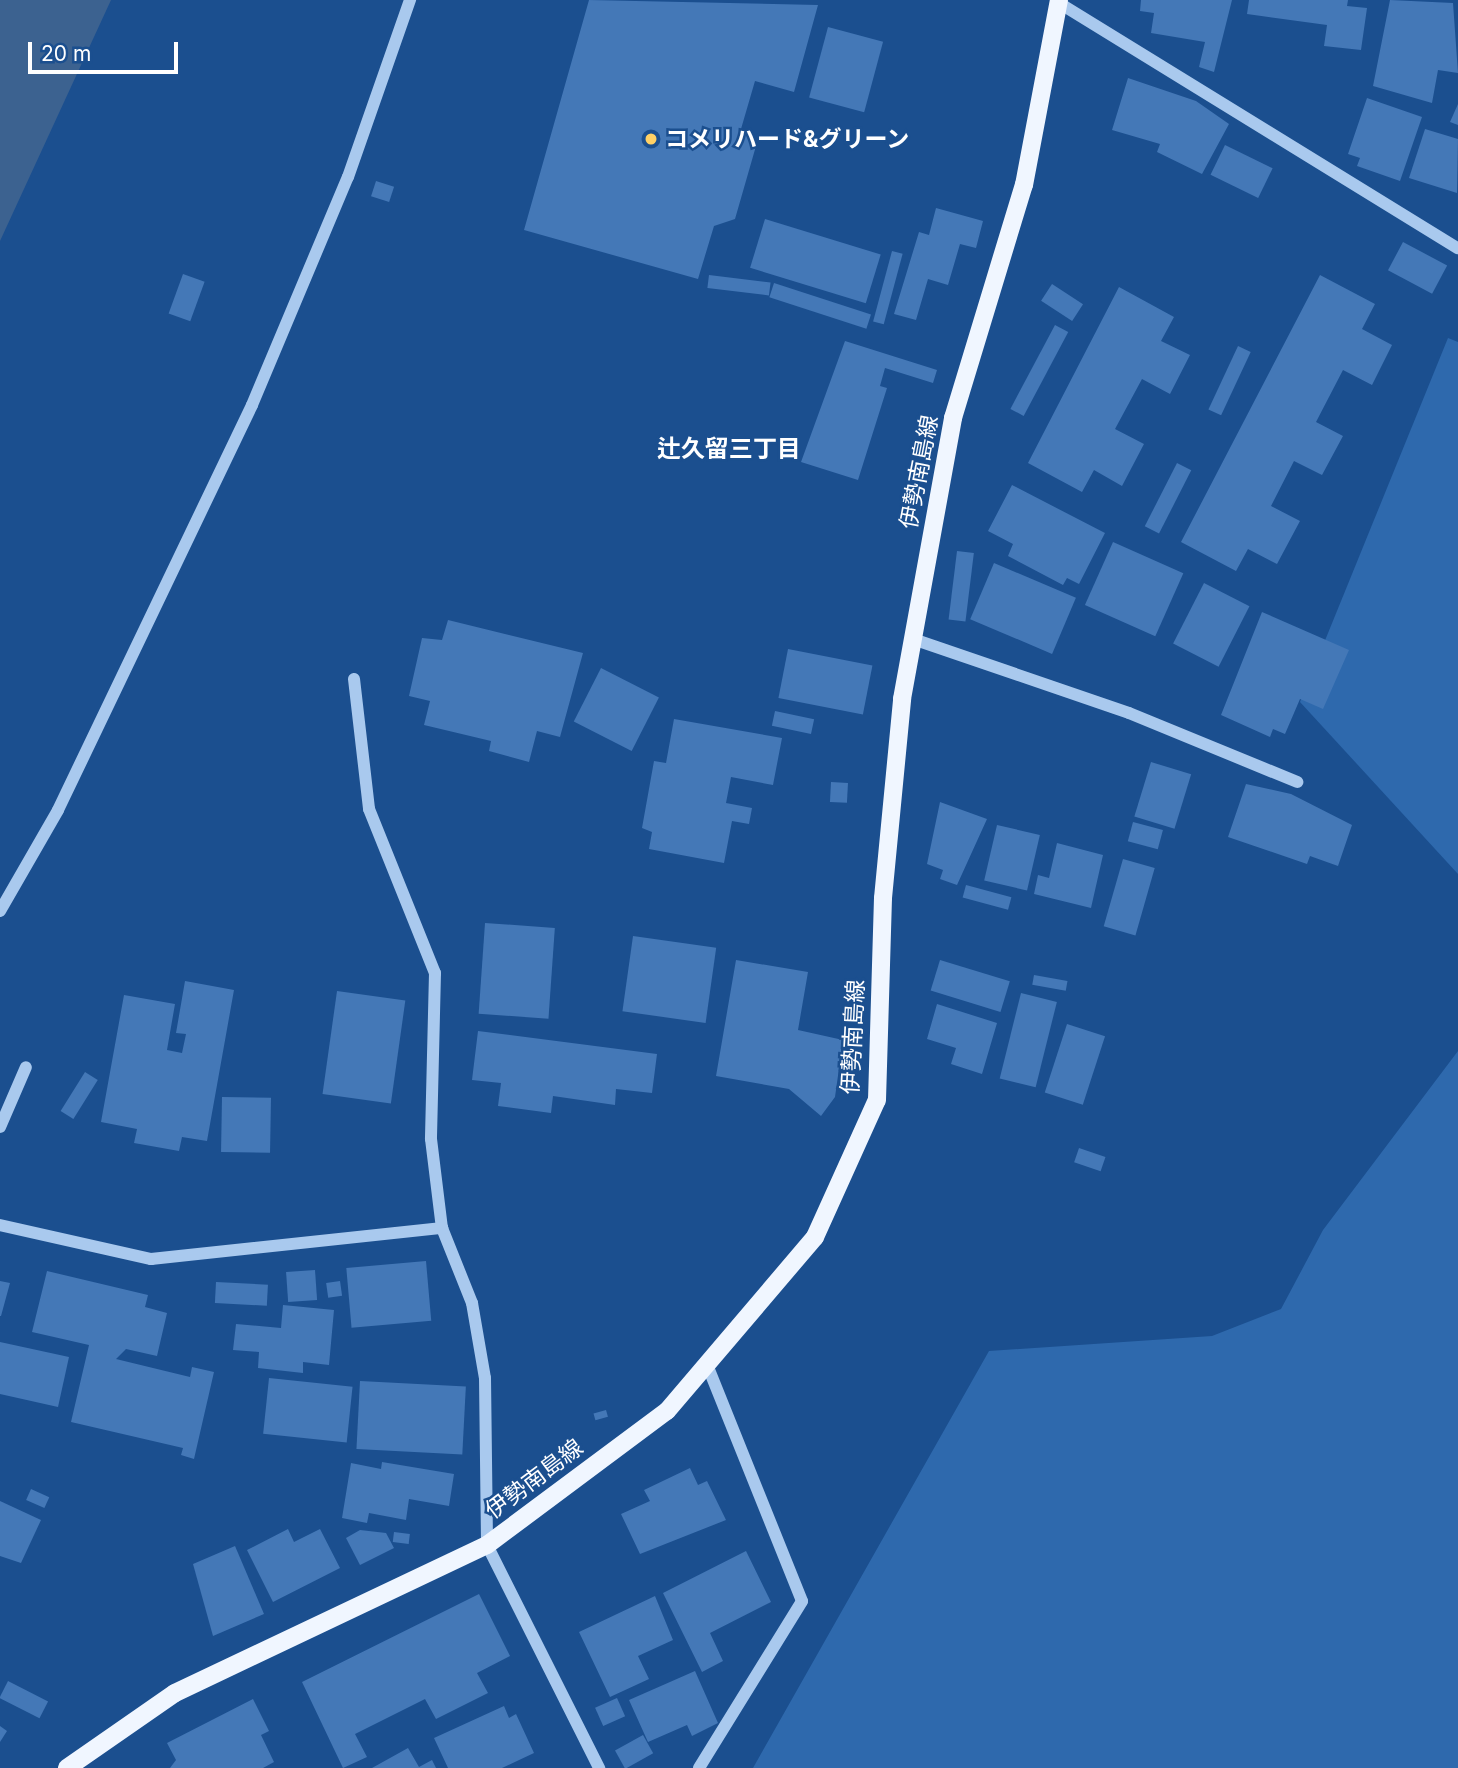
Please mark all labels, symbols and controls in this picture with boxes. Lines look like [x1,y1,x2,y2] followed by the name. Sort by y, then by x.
[32,28,182,72] scale bar
[41,41,91,66] text: 20 m
[665,125,910,153] place label: コメリハード&グリーン
[643,131,659,147] marker: コメリハード&グリーン
[894,413,944,531] street label: 伊勢南島線
[657,435,801,463] district label: 辻久留三丁目
[836,979,870,1095] street label: 伊勢南島線
[480,1433,588,1525] street label: 伊勢南島線

